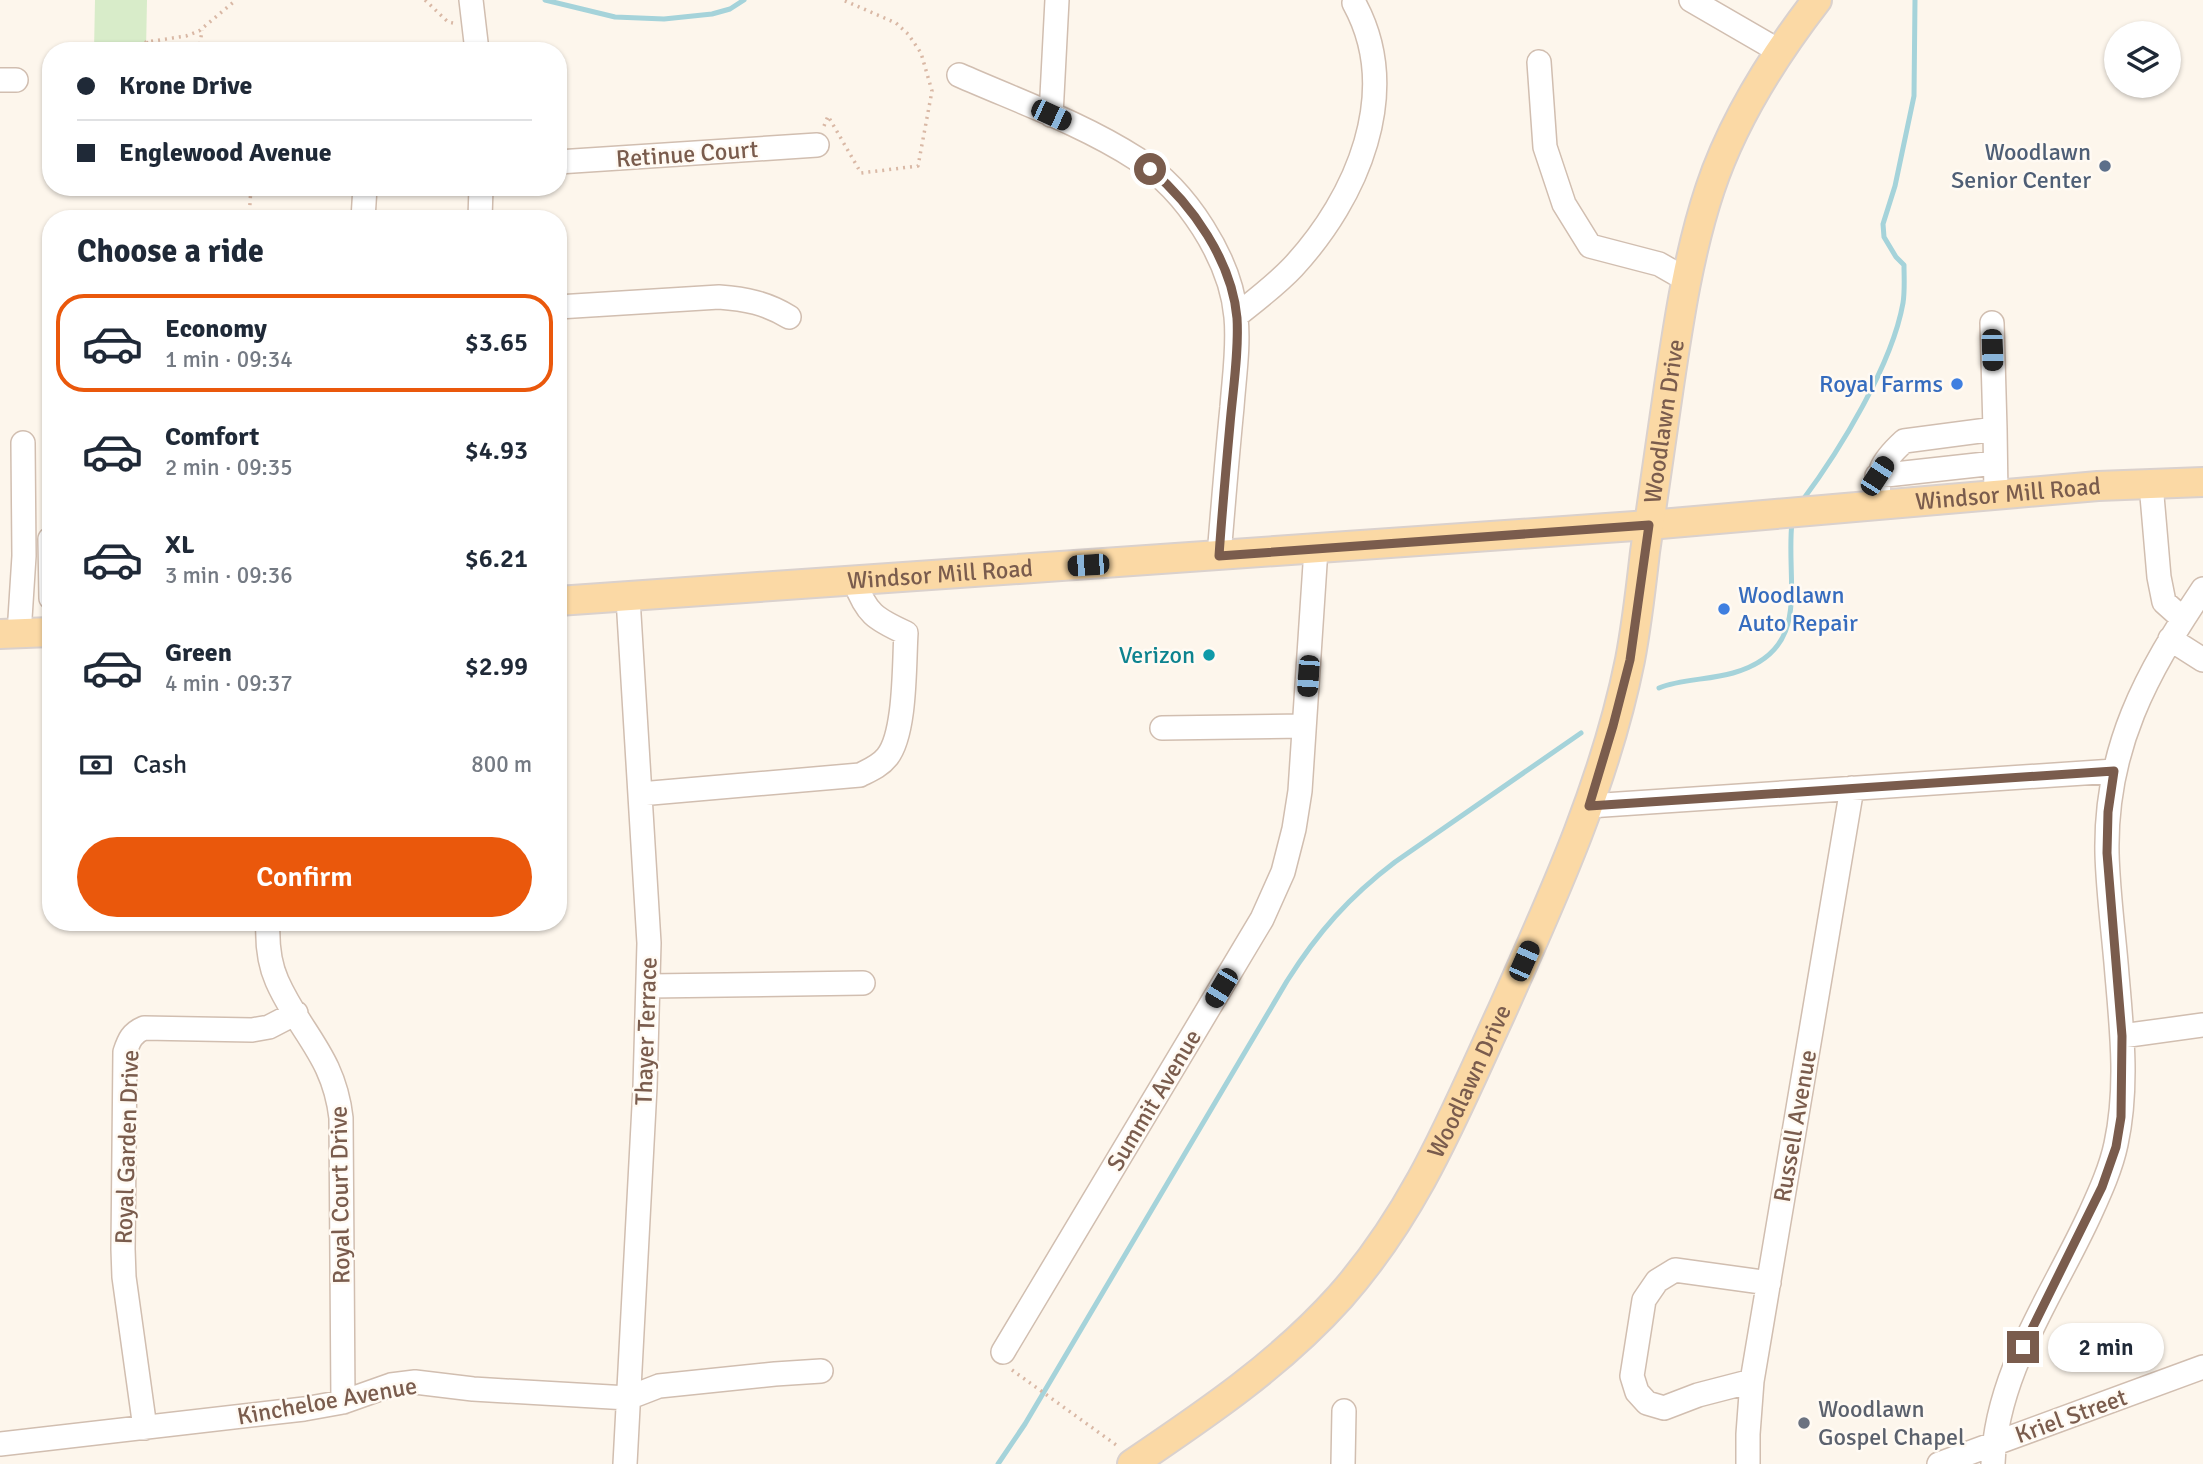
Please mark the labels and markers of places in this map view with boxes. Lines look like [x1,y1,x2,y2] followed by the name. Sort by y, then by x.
[1951,137,2091,195] place label: Woodlawn Senior Center
[2097,158,2113,174] marker: Woodlawn Senior Center
[1819,369,1943,399] place label: Royal Farms
[1949,376,1965,392] marker: Royal Farms
[1738,580,1858,638] place label: Woodlawn Auto Repair
[1716,601,1732,617] marker: Woodlawn Auto Repair
[1119,640,1195,670] place label: Verizon
[1201,647,1217,663] marker: Verizon
[1818,1394,1965,1452] place label: Woodlawn Gospel Chapel
[1796,1415,1812,1431] marker: Woodlawn Gospel Chapel

